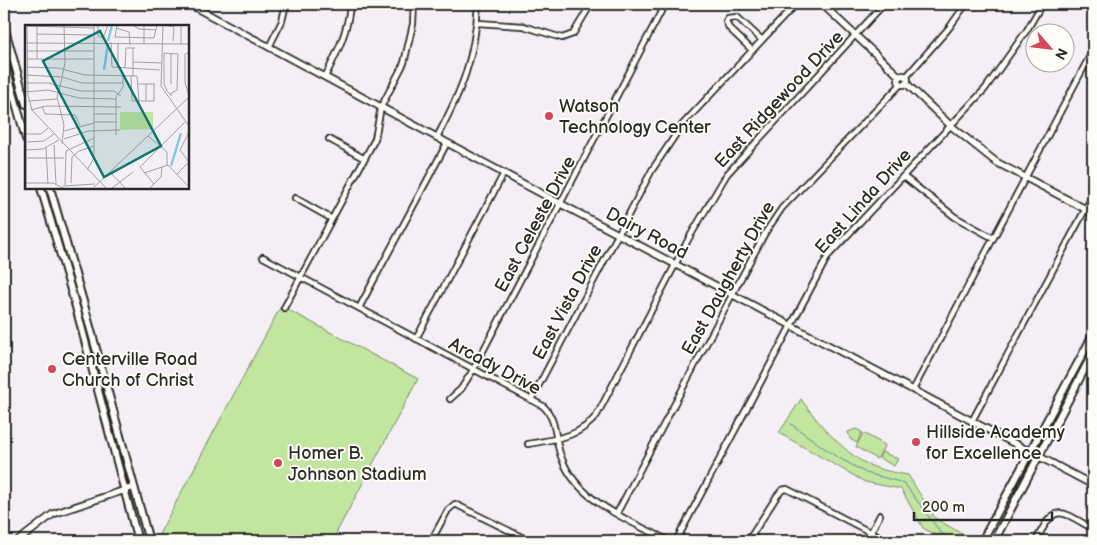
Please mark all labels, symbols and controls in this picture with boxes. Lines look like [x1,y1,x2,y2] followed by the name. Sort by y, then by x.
[1024,22,1074,72] north arrow
[25,25,189,189] inset map
[710,26,849,172] street label: East Ridgewood Drive
[1051,45,1071,63] text: N
[559,96,711,138] place label: Watson Technology Center
[543,110,555,122] marker: Watson Technology Center
[811,144,916,258] street label: East Linda Drive
[491,152,580,296] street label: East Celeste Drive
[678,198,779,358] street label: East Daugherty Drive
[602,203,691,264] street label: Dairy Road
[528,241,607,363] street label: East Vista Drive
[445,333,545,400] street label: Arcady Drive
[62,349,198,391] place label: Centerville Road Church of Christ
[46,363,58,375] marker: Centerville Road Church of Christ
[926,422,1066,464] place label: Hillside Academy for Excellence
[910,436,922,448] marker: Hillside Academy for Excellence
[288,443,427,485] place label: Homer B. Johnson Stadium
[272,457,284,469] marker: Homer B. Johnson Stadium
[914,490,1052,522] scale bar
[922,498,965,517] text: 200 m

